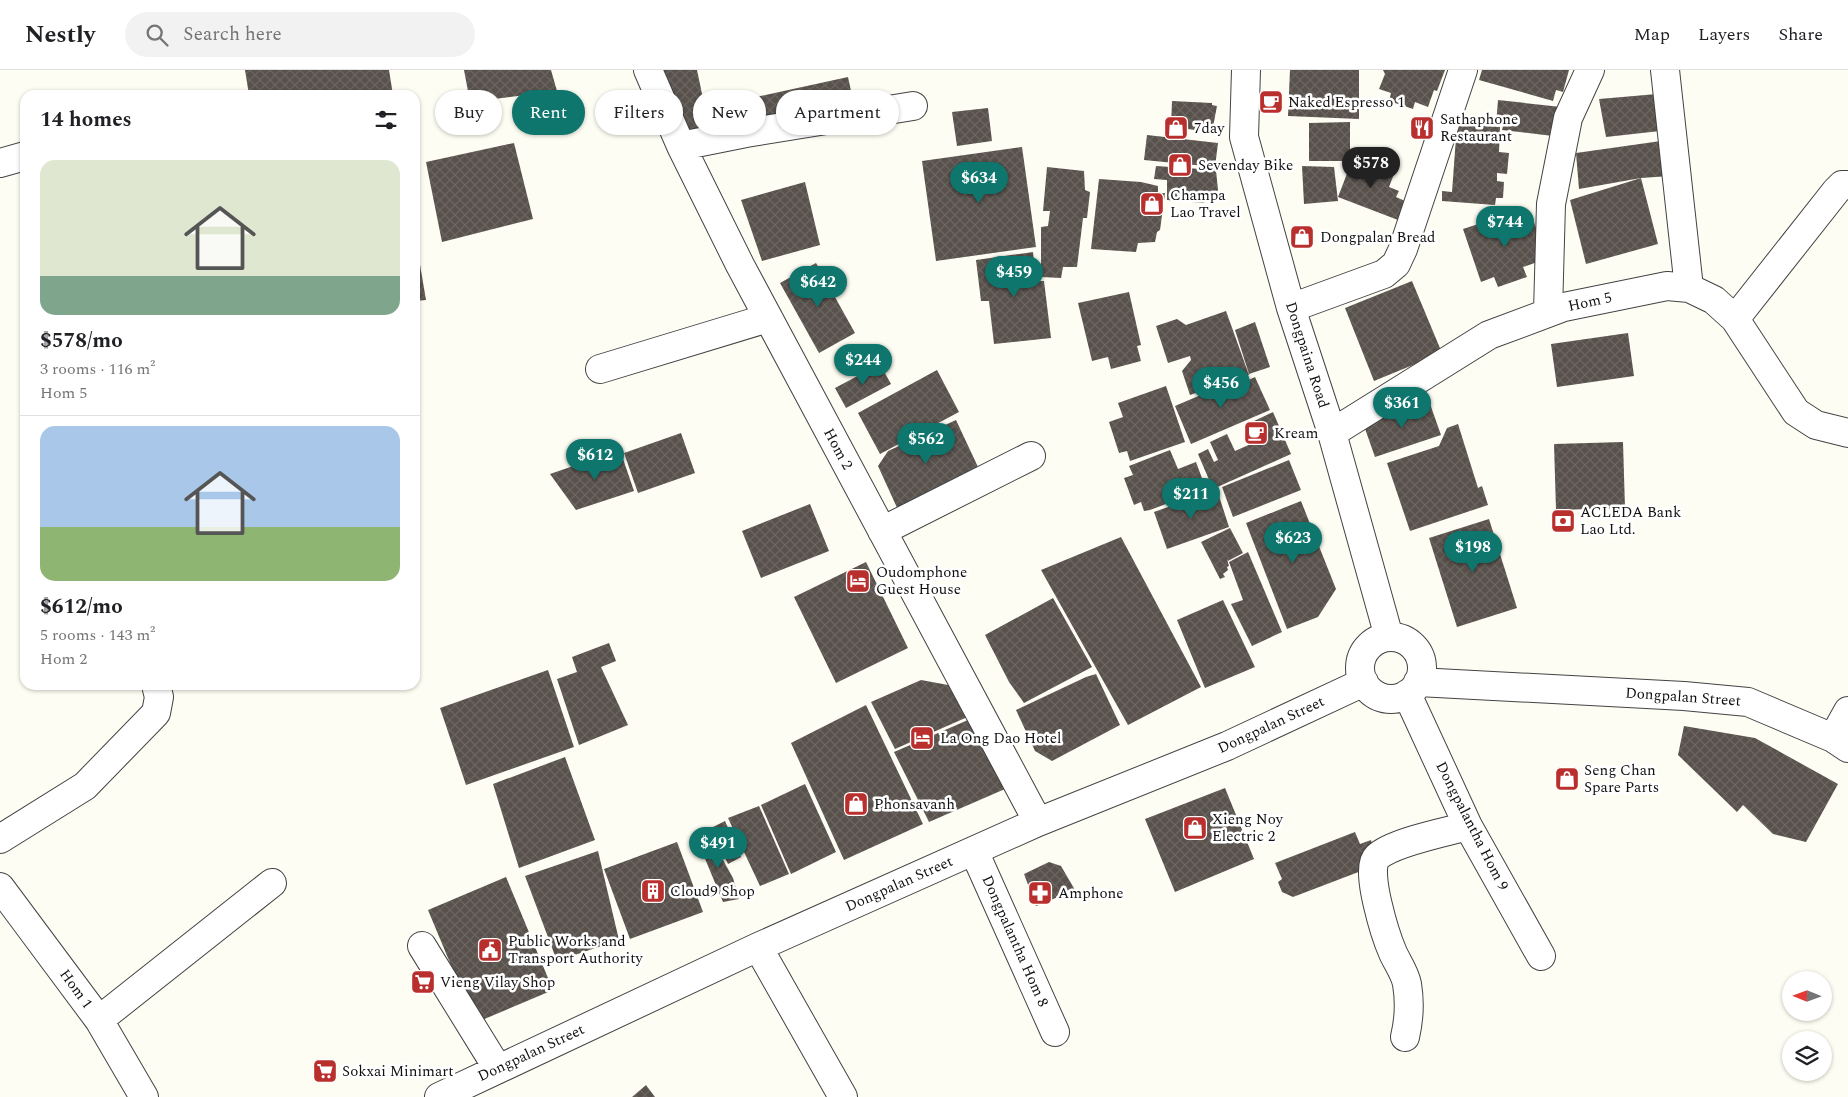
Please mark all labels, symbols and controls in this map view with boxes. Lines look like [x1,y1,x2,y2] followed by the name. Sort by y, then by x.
[125,12,475,57] search box
[25,17,95,53] text: Nestly
[183,20,282,49] text: Search here
[143,21,171,49] icon: search
[1634,21,1670,48] text: Map
[1698,21,1750,48] text: Layers
[1778,21,1823,48] text: Share
[1258,89,1284,115] cafe icon: Naked Espresso 1
[435,90,502,135] chip: Buy
[512,90,585,135] chip: Rent
[595,90,683,135] chip: Filters
[693,90,766,135] chip: New
[776,90,899,135] chip: Apartment
[1288,91,1405,114] place label: Naked Espresso 1
[40,104,132,136] text: 14 homes
[372,106,400,134] icon: filters
[1440,108,1518,148] place label: Sathaphone Restaurant
[1163,115,1189,141] shop icon: 7day
[1409,115,1435,141] restaurant icon: Sathaphone Restaurant
[1194,117,1225,140] place label: 7day
[1341,146,1401,189] pin: $578
[1353,151,1389,175] text: $578
[1167,152,1193,178] shop icon: Sevenday Bike
[1198,154,1293,177] place label: Sevenday Bike
[949,162,1009,204] pin: $634
[961,166,997,190] text: $634
[1170,184,1241,224] place label: Champa Lao Travel
[1139,191,1165,217] shop icon: Champa Lao Travel
[175,193,265,283] icon: home
[1475,206,1535,248] pin: $744
[1487,210,1523,234] text: $744
[1289,224,1315,250] shop icon: Dongpalan Bread
[1320,226,1435,249] place label: Dongpalan Bread
[984,256,1044,298] pin: $459
[996,260,1032,284] text: $459
[788,266,848,308] pin: $642
[800,270,836,294] text: $642
[1566,286,1614,318] street label: Hom 5
[1279,299,1335,411] street label: Dongpaina Road
[40,325,123,357] text: $578/mo
[833,344,893,386] pin: $244
[845,348,881,372] text: $244
[40,357,155,381] text: 3 rooms · 116 m²
[1191,366,1251,409] pin: $456
[1203,371,1239,395] text: $456
[40,381,87,405] text: Hom 5
[1372,386,1432,429] pin: $361
[1384,391,1420,415] text: $361
[1243,420,1269,446] cafe icon: Kream
[896,422,956,465] pin: $562
[1274,422,1318,445] place label: Kream
[817,424,859,474] street label: Hom 2
[908,427,944,451] text: $562
[565,438,625,481] pin: $612
[577,443,613,467] text: $612
[175,458,265,548] icon: home
[1161,478,1221,520] pin: $211
[1173,482,1209,506] text: $211
[1580,501,1681,541] place label: ACLEDA Bank Lao Ltd.
[1550,508,1576,534] bank icon: ACLEDA Bank Lao Ltd.
[1263,522,1323,564] pin: $623
[1275,526,1311,550] text: $623
[1443,530,1503,573] pin: $198
[1455,535,1491,559] text: $198
[876,561,967,601] place label: Oudomphone Guest House
[845,568,871,594] hotel icon: Oudomphone Guest House
[40,591,123,623] text: $612/mo
[40,623,155,647] text: 5 rooms · 143 m²
[40,647,87,671] text: Hom 2
[1624,681,1742,713] street label: Dongpalan Street
[1214,690,1328,760] street label: Dongpalan Street
[909,725,935,751] hotel icon: La Ong Dao Hotel
[940,727,1061,750] place label: La Ong Dao Hotel
[1429,757,1515,895] street label: Dongpalantha Hom 9
[1584,759,1659,799] place label: Seng Chan Spare Parts
[1554,766,1580,792] shop icon: Seng Chan Spare Parts
[843,791,869,817] shop icon: Phonsavanh
[874,793,955,816] place label: Phonsavanh
[1212,808,1284,848] place label: Xieng Noy Electric 2
[1182,815,1208,841] shop icon: Xieng Noy Electric 2
[688,826,748,869] pin: $491
[700,831,736,855] text: $491
[841,850,957,918] street label: Dongpalan Street
[976,871,1054,1011] street label: Dongpalantha Hom 8
[640,878,666,904] building icon: Cloud9 Shop
[670,880,755,903] place label: Cloud9 Shop
[1027,880,1053,906] pharmacy icon: Amphone
[1058,882,1123,905] place label: Amphone
[508,930,643,970] place label: Public Works and Transport Authority
[477,937,503,963] public building icon: Public Works and Transport Authority
[54,964,98,1014] street label: Hom 1
[410,969,436,995] supermarket icon: Vieng Vilay Shop
[440,971,555,994] place label: Vieng Vilay Shop
[1782,971,1832,1021] north arrow
[1782,971,1832,1081] map controls
[474,1018,588,1088] street label: Dongpalan Street
[1782,1031,1832,1081] button: layers
[312,1058,338,1084] supermarket icon: Sokxai Minimart
[342,1060,454,1083] place label: Sokxai Minimart

